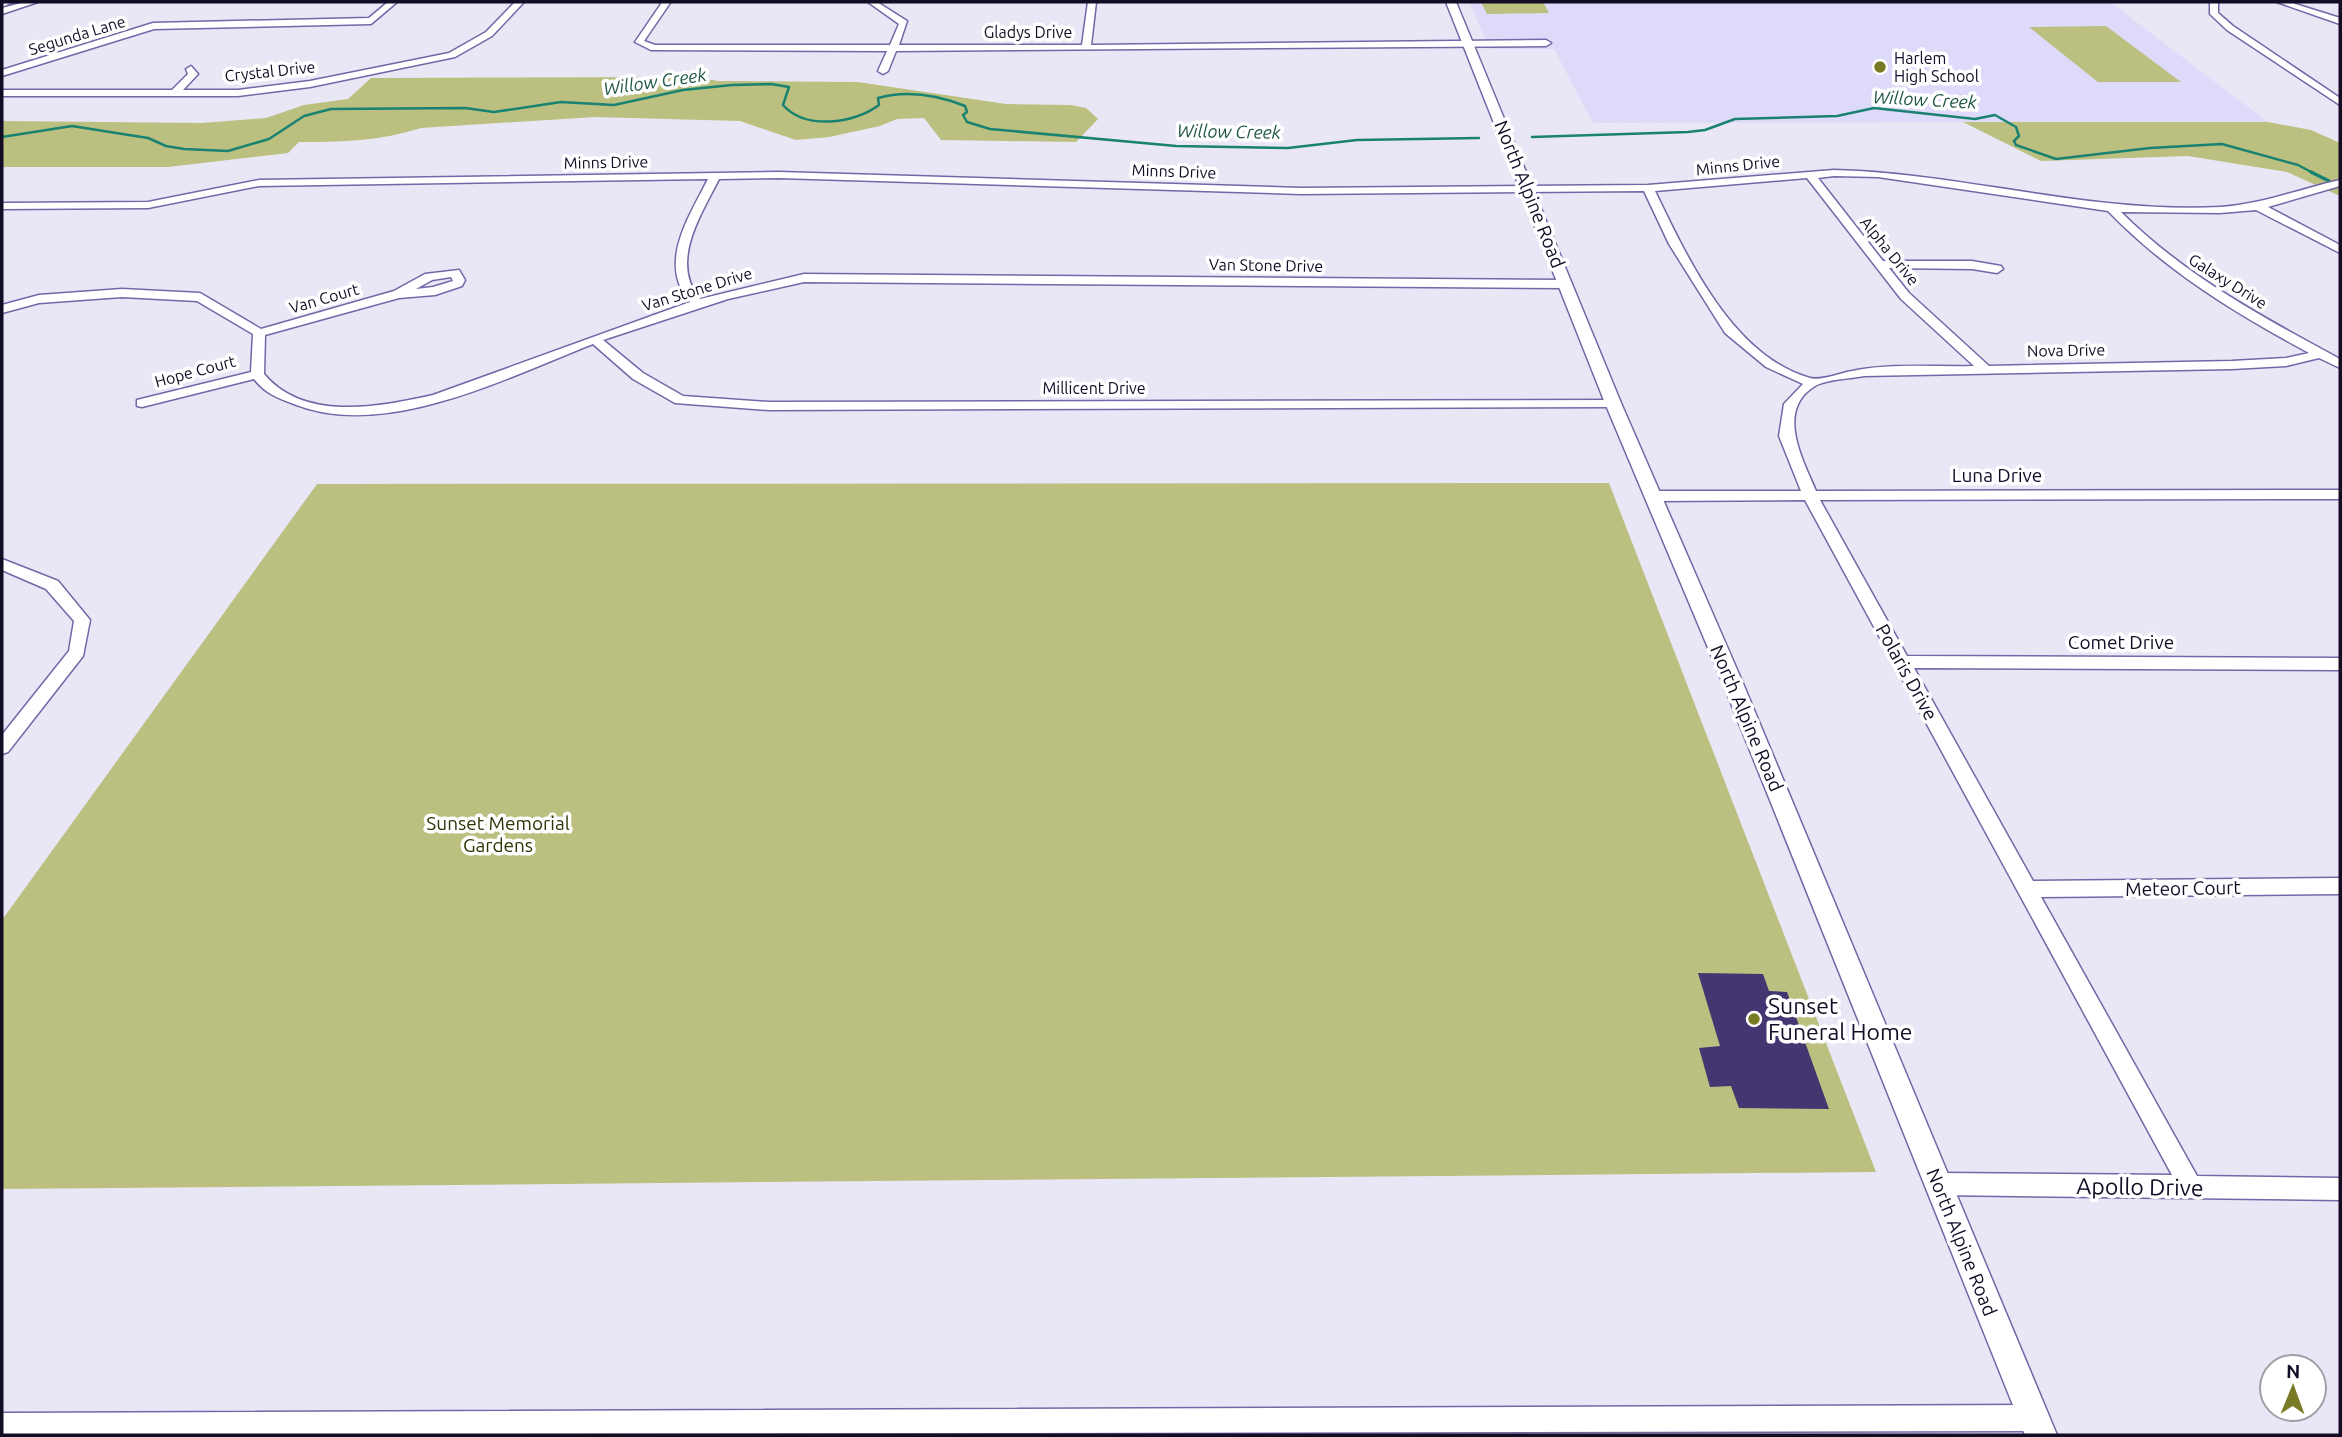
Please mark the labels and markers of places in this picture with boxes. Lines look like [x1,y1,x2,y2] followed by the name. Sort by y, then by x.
[1894,49,1979,85] place label: Harlem High School
[1872,59,1888,75] marker: Harlem High School
[1768,993,1913,1044] place label: Sunset Funeral Home
[1746,1011,1762,1027] marker: Sunset Funeral Home

